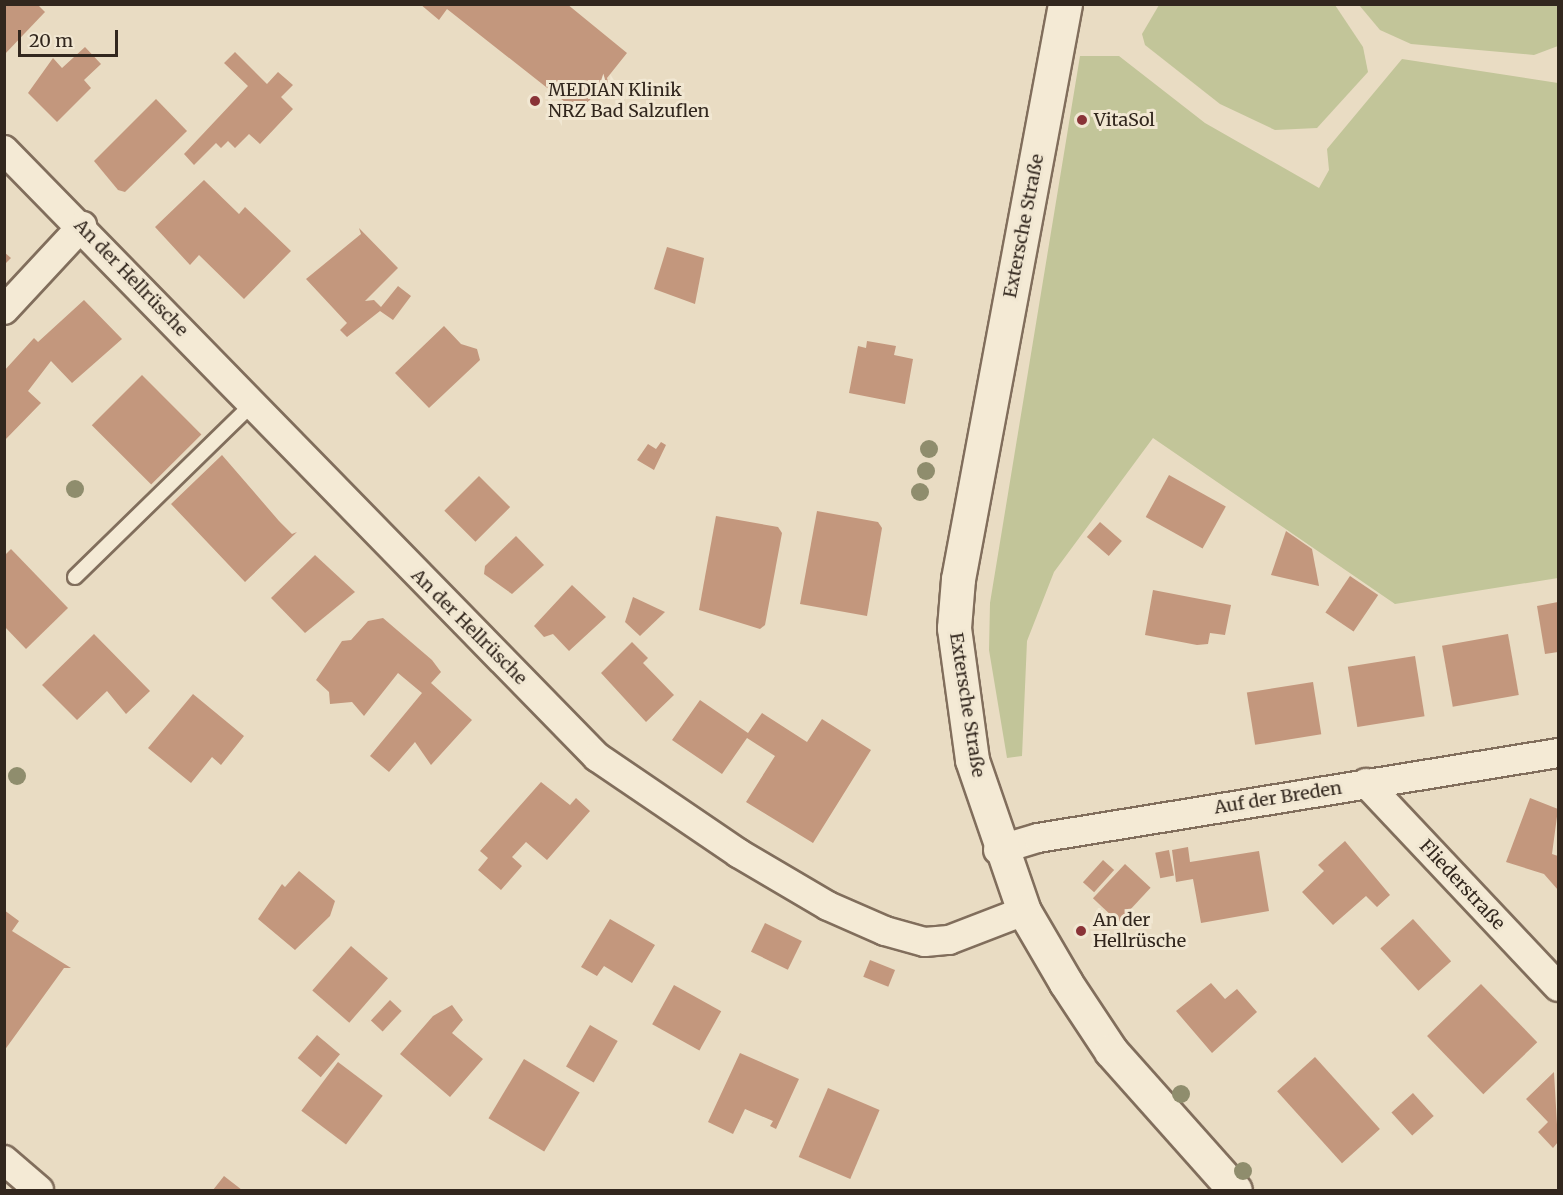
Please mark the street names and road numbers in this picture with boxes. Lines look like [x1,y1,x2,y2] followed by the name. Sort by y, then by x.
[999,152,1049,300] street label: Extersche Straße
[70,215,192,341] street label: An der Hellrüsche
[407,565,531,689] street label: An der Hellrüsche
[945,631,989,779] street label: Extersche Straße
[1213,777,1343,819] street label: Auf der Breden
[1415,836,1509,934] street label: Fliederstraße

